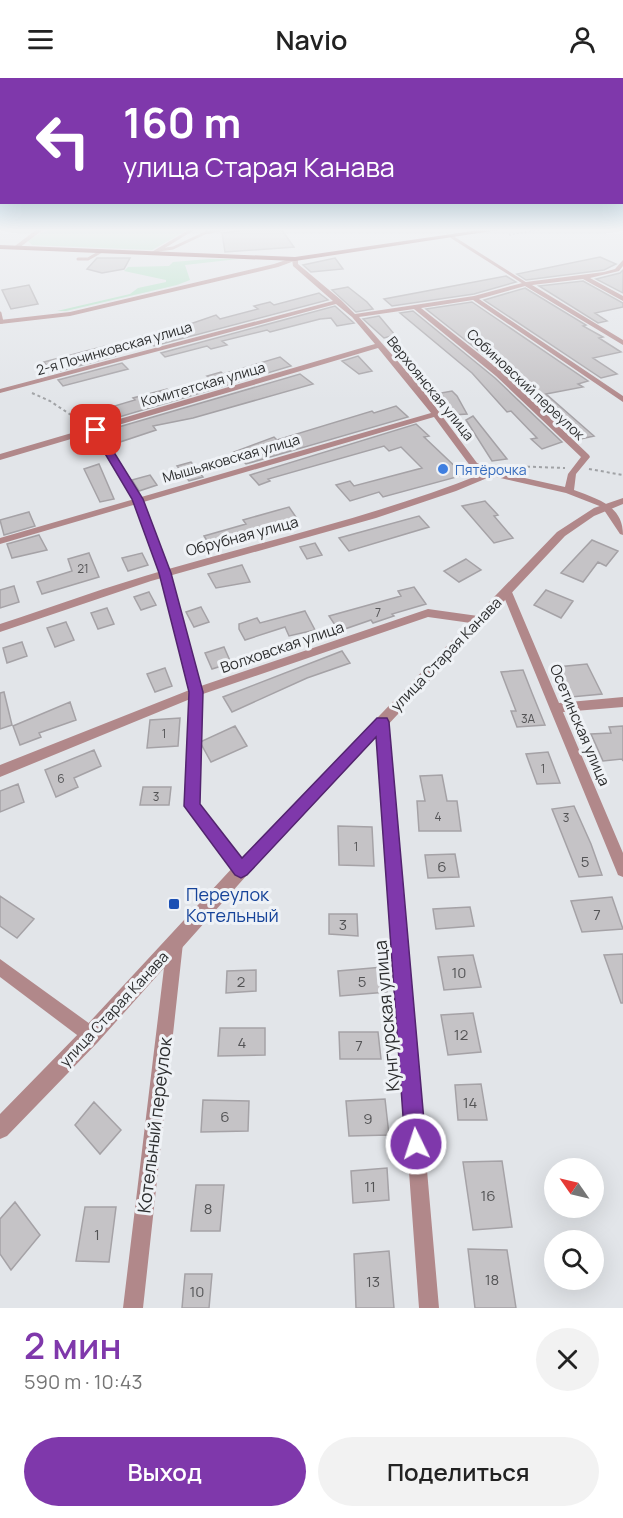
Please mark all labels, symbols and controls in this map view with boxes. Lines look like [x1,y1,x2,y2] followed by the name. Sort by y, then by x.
[275,21,348,58] text: Navio
[24,23,57,56] icon: menu
[566,23,599,56] icon: person
[123,93,241,151] text: 160 m
[24,102,102,180] icon: left
[123,148,395,185] text: улица Старая Канава
[34,317,194,379] street label: 2-я Починковская улица
[463,324,590,444] street label: Собиновский переулок
[383,332,479,444] street label: Верхоянская улица
[139,357,267,411] street label: Комитетская улица
[70,404,121,455] pin
[79,413,112,446] icon: arrive
[160,429,302,487] street label: Мышьяковская улица
[455,460,527,479] place label: Пятёрочка
[436,462,450,476] marker: Пятёрочка
[183,511,301,561] street label: Обрубная улица
[77,560,89,577] house number: 21
[386,592,506,716] street label: улица Старая Канава
[375,604,381,621] house number: 7
[218,616,346,678] street label: Волховская улица
[545,661,615,789] street label: Осетинская улица
[521,710,536,727] house number: 3А
[162,725,166,742] house number: 1
[541,760,545,777] house number: 1
[57,770,65,787] house number: 6
[153,788,159,805] house number: 3
[434,808,442,825] house number: 4
[563,809,569,826] house number: 3
[354,838,358,855] house number: 1
[581,851,589,872] house number: 5
[437,856,447,877] house number: 6
[186,882,279,927] place label: Переулок Котельный
[167,897,181,911] marker: Переулок Котельный
[593,904,601,925] house number: 7
[339,914,347,935] house number: 3
[367,939,405,1093] street label: Кунгурская улица
[55,947,173,1071] street label: улица Старая Канава
[452,962,467,983] house number: 10
[237,971,245,992] house number: 2
[358,971,366,992] house number: 5
[454,1024,468,1045] house number: 12
[238,1032,247,1053] house number: 4
[131,1035,177,1214] street label: Котельный переулок
[355,1035,363,1056] house number: 7
[463,1092,477,1113] house number: 14
[220,1106,230,1127] house number: 6
[363,1108,373,1129] house number: 9
[384,1112,448,1176] position arrow
[544,1158,604,1218] north arrow
[544,1158,604,1290] map controls
[364,1176,376,1197] house number: 11
[480,1185,496,1206] house number: 16
[204,1198,212,1219] house number: 8
[94,1224,100,1245] house number: 1
[544,1230,604,1290] button: search
[485,1269,499,1290] house number: 18
[366,1271,380,1292] house number: 13
[190,1281,205,1302] house number: 10
[24,1321,121,1370] text: 2 мин
[536,1328,599,1391] button: close
[24,1368,142,1395] text: 590 m · 10:43
[24,1437,306,1506] button: Выход
[318,1437,599,1506] button: Поделиться

